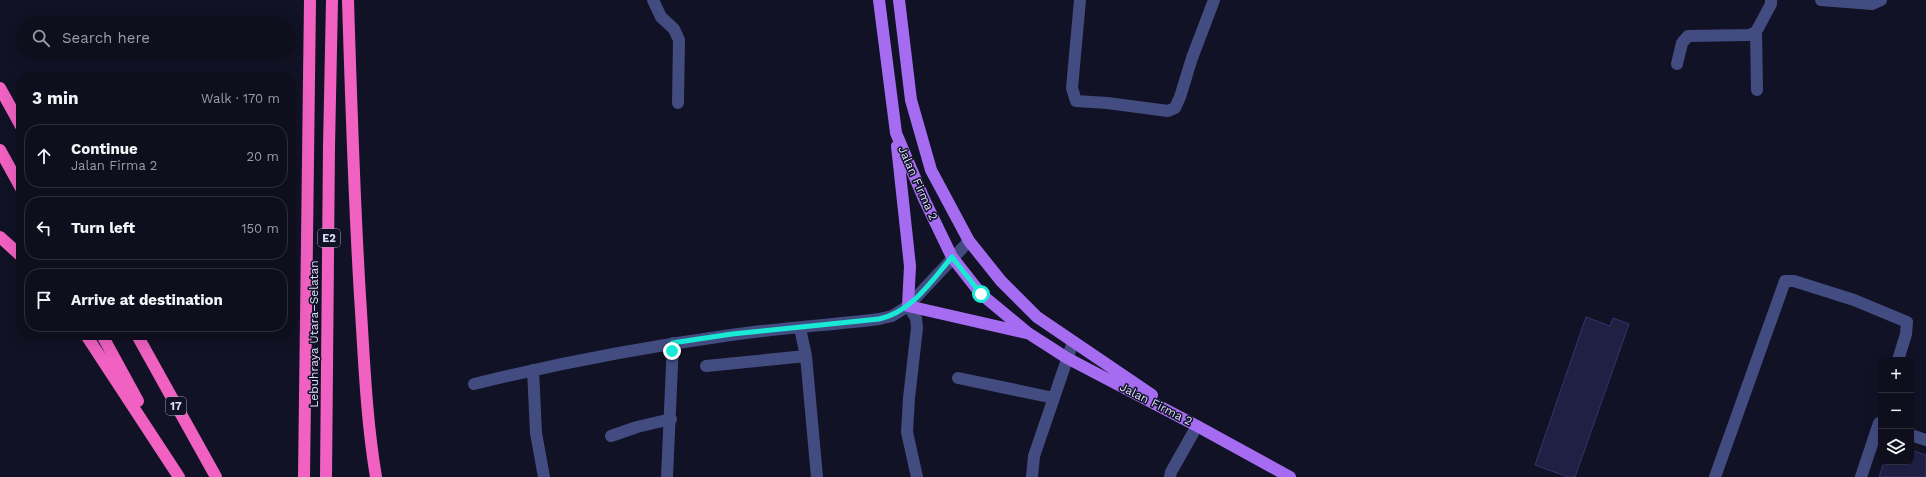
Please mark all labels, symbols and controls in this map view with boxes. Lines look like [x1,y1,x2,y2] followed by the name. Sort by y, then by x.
[16,16,296,60] search box
[30,27,52,49] icon: search
[62,29,150,47] text: Search here
[32,88,78,108] text: 3 min
[201,91,280,106] text: Walk · 170 m
[71,140,138,158] text: Continue
[895,144,941,222] street label: Jalan Firma 2
[33,145,55,167] icon: ahead
[247,149,279,164] text: 20 m
[71,158,157,173] text: Jalan Firma 2
[33,217,55,239] icon: left
[71,219,135,237] text: Turn left
[241,221,279,236] text: 150 m
[318,229,340,247] road number: E2
[307,260,321,408] street label: Lebuhraya Utara–Selatan
[972,285,990,303] route start
[33,289,55,311] icon: arrive
[71,291,223,309] text: Arrive at destination
[663,342,681,360] route end
[1878,357,1914,465] map controls
[1878,357,1914,393] button: +
[1117,380,1195,428] street label: Jalan Firma 2
[1878,393,1914,429] button: −
[166,397,186,415] road number: 17
[1878,429,1914,465] button: layers

